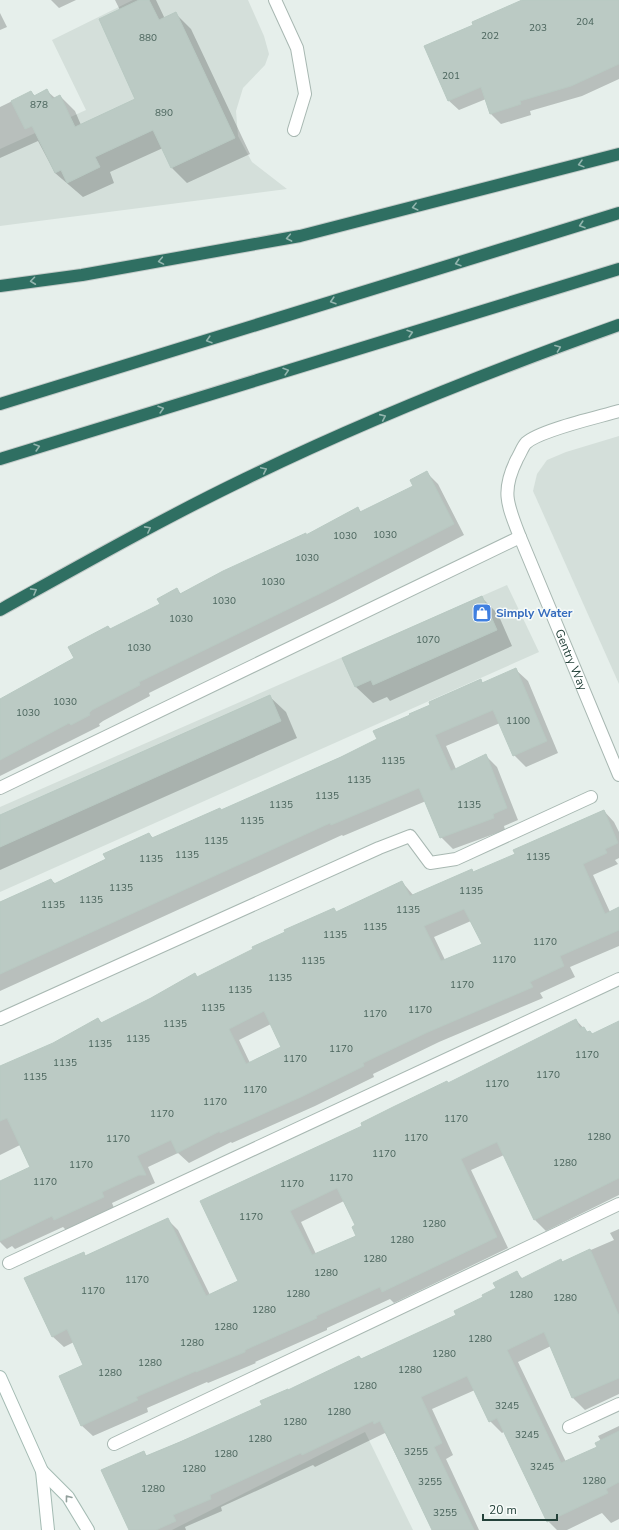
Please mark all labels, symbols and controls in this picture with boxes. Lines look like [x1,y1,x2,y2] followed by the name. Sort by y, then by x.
[576,15,594,29] house number: 204
[529,21,547,35] house number: 203
[481,29,499,43] house number: 202
[139,31,157,45] house number: 880
[442,69,460,83] house number: 201
[30,98,48,112] house number: 878
[155,106,173,120] house number: 890
[578,159,585,168] one-way arrow
[412,202,419,210] one-way arrow
[579,220,586,229] one-way arrow
[286,233,292,241] one-way arrow
[158,257,164,265] one-way arrow
[454,259,461,267] one-way arrow
[30,277,36,286] one-way arrow
[330,296,337,305] one-way arrow
[407,329,414,338] one-way arrow
[206,335,213,344] one-way arrow
[554,344,561,352] one-way arrow
[282,367,289,376] one-way arrow
[158,405,165,414] one-way arrow
[379,413,386,421] one-way arrow
[34,443,41,452] one-way arrow
[260,467,268,475] one-way arrow
[144,527,152,534] one-way arrow
[373,528,397,542] house number: 1030
[333,529,357,543] house number: 1030
[295,551,319,565] house number: 1030
[261,575,285,589] house number: 1030
[30,589,37,596] one-way arrow
[212,594,236,608] house number: 1030
[471,602,493,624] shop icon: Simply Water
[496,605,573,621] place label: Simply Water
[169,612,193,626] house number: 1030
[551,627,591,694] street label: Gentry Way
[416,633,440,647] house number: 1070
[127,641,151,655] house number: 1030
[53,695,77,709] house number: 1030
[16,706,40,720] house number: 1030
[506,714,530,728] house number: 1100
[381,754,405,768] house number: 1135
[347,773,371,787] house number: 1135
[315,789,339,803] house number: 1135
[269,798,293,812] house number: 1135
[457,798,481,812] house number: 1135
[240,814,264,828] house number: 1135
[204,834,228,848] house number: 1135
[175,848,199,862] house number: 1135
[526,850,550,864] house number: 1135
[139,852,163,866] house number: 1135
[109,881,133,895] house number: 1135
[459,884,483,898] house number: 1135
[79,893,103,907] house number: 1135
[41,898,65,912] house number: 1135
[396,903,420,917] house number: 1135
[363,920,387,934] house number: 1135
[323,928,347,942] house number: 1135
[533,935,557,949] house number: 1170
[492,953,516,967] house number: 1170
[301,954,325,968] house number: 1135
[268,971,292,985] house number: 1135
[450,978,474,992] house number: 1170
[228,983,252,997] house number: 1135
[201,1001,225,1015] house number: 1135
[408,1003,432,1017] house number: 1170
[363,1007,387,1021] house number: 1170
[163,1017,187,1031] house number: 1135
[126,1032,150,1046] house number: 1135
[88,1037,112,1051] house number: 1135
[329,1042,353,1056] house number: 1170
[575,1048,599,1062] house number: 1170
[283,1052,307,1066] house number: 1170
[53,1056,77,1070] house number: 1135
[536,1068,560,1082] house number: 1170
[23,1070,47,1084] house number: 1135
[485,1077,509,1091] house number: 1170
[243,1083,267,1097] house number: 1170
[203,1095,227,1109] house number: 1170
[150,1107,174,1121] house number: 1170
[444,1112,468,1126] house number: 1170
[587,1130,611,1144] house number: 1280
[404,1131,428,1145] house number: 1170
[106,1132,130,1146] house number: 1170
[372,1147,396,1161] house number: 1170
[553,1156,577,1170] house number: 1280
[69,1158,93,1172] house number: 1170
[329,1171,353,1185] house number: 1170
[33,1175,57,1189] house number: 1170
[280,1177,304,1191] house number: 1170
[239,1210,263,1224] house number: 1170
[422,1217,446,1231] house number: 1280
[390,1233,414,1247] house number: 1280
[363,1252,387,1266] house number: 1280
[314,1266,338,1280] house number: 1280
[125,1273,149,1287] house number: 1170
[81,1284,105,1298] house number: 1170
[286,1287,310,1301] house number: 1280
[509,1288,533,1302] house number: 1280
[553,1291,577,1305] house number: 1280
[252,1303,276,1317] house number: 1280
[214,1320,238,1334] house number: 1280
[468,1332,492,1346] house number: 1280
[180,1336,204,1350] house number: 1280
[432,1347,456,1361] house number: 1280
[138,1356,162,1370] house number: 1280
[398,1363,422,1377] house number: 1280
[98,1366,122,1380] house number: 1280
[353,1379,377,1393] house number: 1280
[495,1399,519,1413] house number: 3245
[327,1405,351,1419] house number: 1280
[283,1415,307,1429] house number: 1280
[515,1428,539,1442] house number: 3245
[248,1432,272,1446] house number: 1280
[404,1445,428,1459] house number: 3255
[214,1447,238,1461] house number: 1280
[530,1460,554,1474] house number: 3245
[182,1462,206,1476] house number: 1280
[582,1474,606,1488] house number: 1280
[418,1475,442,1489] house number: 3255
[141,1482,165,1496] house number: 1280
[66,1495,73,1502] one-way arrow
[483,1496,557,1522] scale bar
[489,1502,517,1518] text: 20 m
[433,1506,457,1520] house number: 3255

